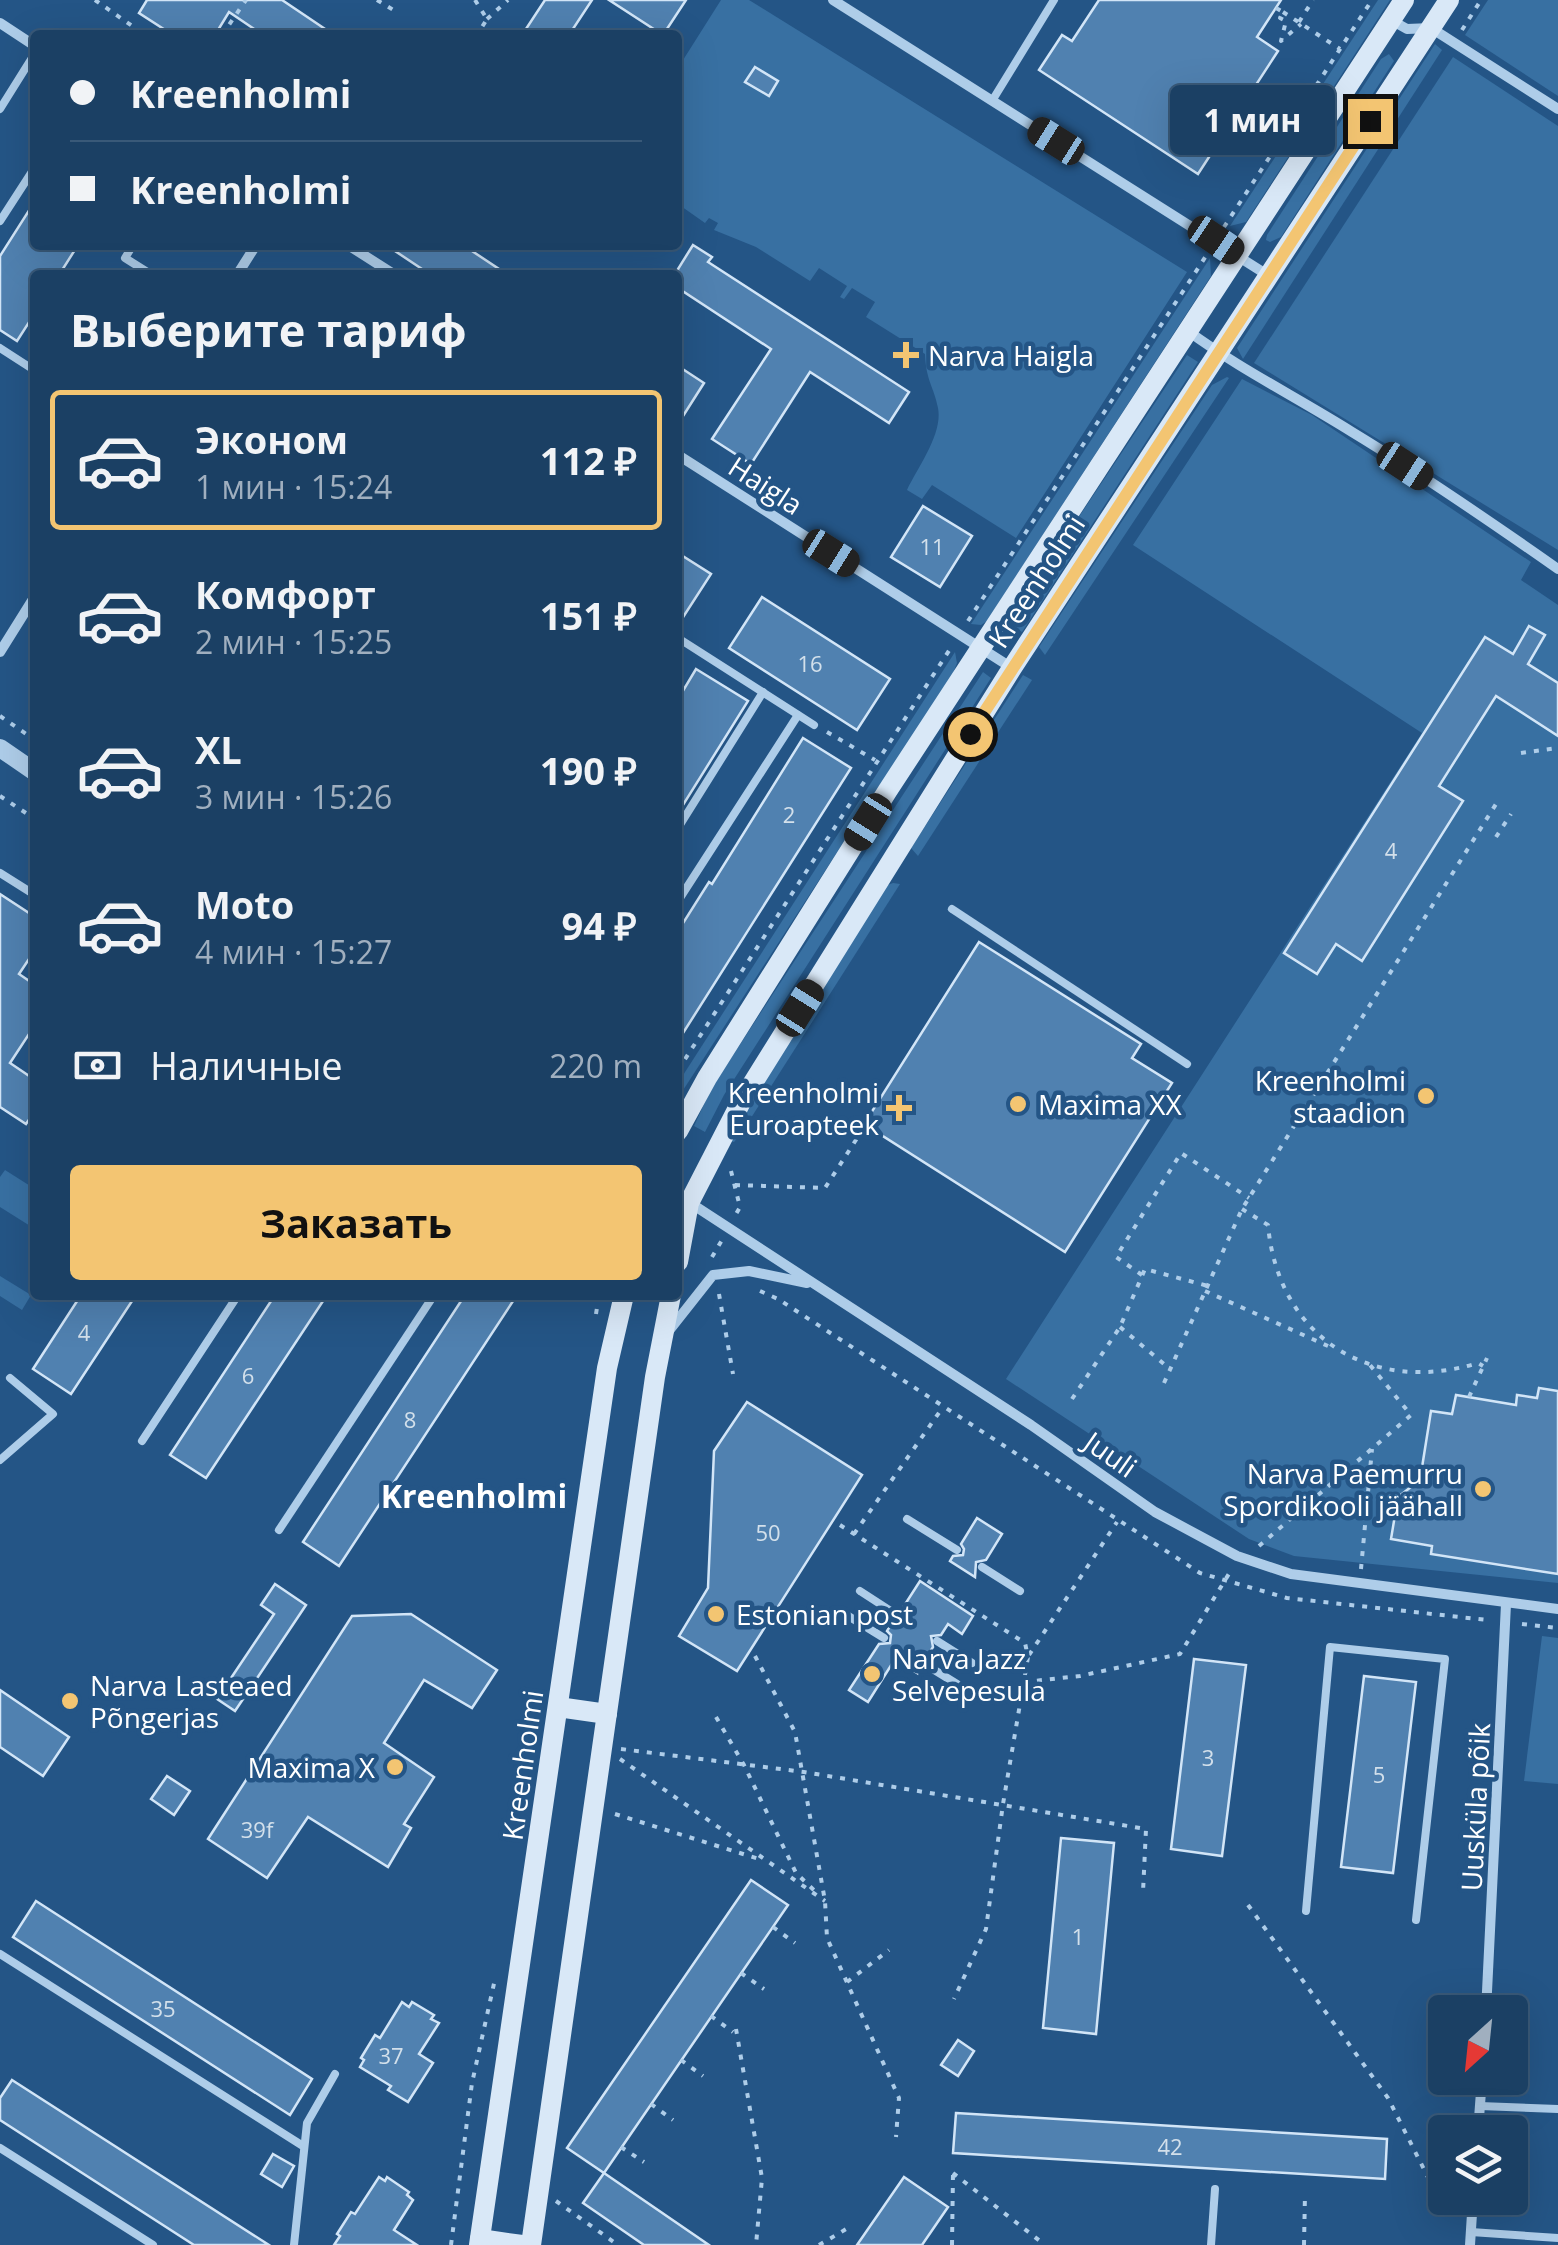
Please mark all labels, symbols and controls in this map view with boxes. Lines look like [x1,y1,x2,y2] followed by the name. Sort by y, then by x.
[130,67,351,119] text: Kreenholmi
[1170,86,1335,156] callout: 1 мин
[1204,98,1301,141] text: 1 мин
[1348,99,1393,144] route end
[1023,112,1089,170] car
[130,163,351,215] text: Kreenholmi
[1183,211,1249,269] car
[70,299,467,360] text: Выберите тариф
[928,336,1094,374] place label: Narva Haigla
[893,342,919,368] marker: Narva Haigla
[195,413,348,465] text: Эконом
[75,415,165,505] icon: car
[540,434,637,486] text: 112 ₽
[1372,437,1438,495] car
[722,447,810,523] street label: Haigla
[195,465,392,508] text: 1 мин · 15:24
[979,507,1093,655] street label: Kreenholmi
[798,524,864,582] car
[919,531,945,561] house number: 11
[195,568,376,620] text: Комфорт
[75,570,165,660] icon: car
[540,589,637,641] text: 151 ₽
[195,620,392,663] text: 2 мин · 15:25
[797,648,823,678] house number: 16
[948,712,993,757] route start
[195,723,242,775] text: XL
[75,725,165,815] icon: car
[540,744,637,796] text: 190 ₽
[195,775,392,818] text: 3 мин · 15:26
[839,789,897,855] car
[783,799,795,829] house number: 2
[1385,835,1398,865] house number: 4
[195,878,294,930] text: Moto
[75,880,165,970] icon: car
[562,899,637,951] text: 94 ₽
[195,930,392,973] text: 4 мин · 15:27
[771,975,829,1041] car
[70,1038,125,1093] icon: cash
[150,1039,343,1091] text: Наличные
[549,1044,642,1087] text: 220 m
[1255,1061,1406,1131] place label: Kreenholmi staadion
[728,1073,879,1143] place label: Kreenholmi Euroapteek
[1038,1085,1182,1123] place label: Maxima XX
[1415,1085,1437,1107] marker: Kreenholmi staadion
[1007,1093,1029,1115] marker: Maxima XX
[888,1097,910,1119] marker: Kreenholmi Euroapteek
[70,1165,642,1280] button: Заказать
[78,1317,91,1347] house number: 4
[242,1360,254,1390] house number: 6
[404,1404,416,1434] house number: 8
[1075,1421,1145,1486] street label: Juuli
[1223,1454,1463,1524] place label: Narva Paemurru Spordikooli jäähall
[381,1474,567,1517] district label: Kreenholmi
[1472,1478,1494,1500] marker: Narva Paemurru Spordikooli jäähall
[755,1517,781,1547] house number: 50
[736,1595,913,1633] place label: Estonian post
[705,1603,727,1625] marker: Estonian post
[892,1639,1046,1709] place label: Narva Jazz Selvepesula
[861,1663,883,1685] marker: Narva Jazz Selvepesula
[90,1666,293,1736] place label: Narva Lasteaed Põngerjas
[493,1687,551,1843] street label: Kreenholmi
[59,1690,81,1712] marker: Narva Lasteaed Põngerjas
[1452,1722,1498,1892] street label: Uusküla põik
[1202,1742,1214,1772] house number: 3
[248,1748,376,1786] place label: Maxima X
[384,1756,406,1778] marker: Maxima X
[1373,1759,1385,1789] house number: 5
[241,1814,275,1844] house number: 39f
[1072,1921,1084,1951] house number: 1
[150,1993,176,2023] house number: 35
[1428,1995,1528,2095] north arrow
[1428,1995,1528,2215] map controls
[378,2040,404,2070] house number: 37
[1428,2115,1528,2215] button: layers
[1157,2131,1183,2161] house number: 42

